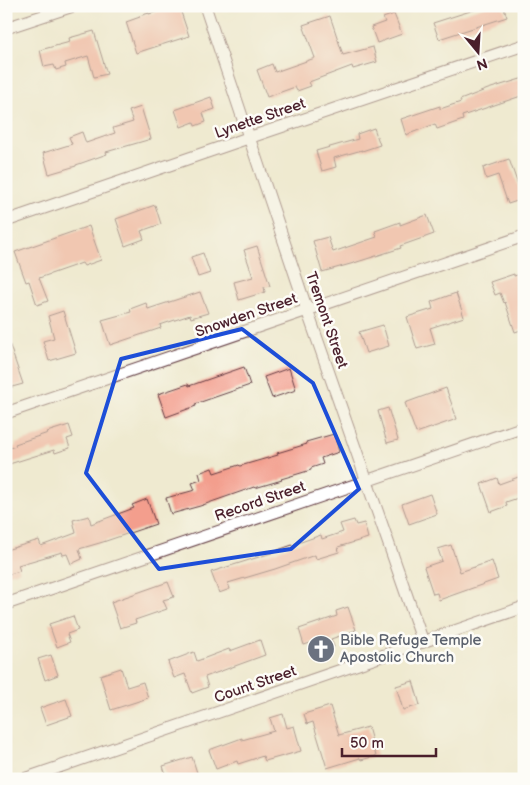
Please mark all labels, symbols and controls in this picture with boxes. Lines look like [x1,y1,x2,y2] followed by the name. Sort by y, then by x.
[452,28,502,78] north arrow
[474,54,489,74] text: N
[212,94,308,143] street label: Lynette Street
[301,269,352,371] street label: Tremont Street
[193,289,300,342] street label: Snowden Street
[212,477,308,526] street label: Record Street
[340,631,482,667] place label: Bible Refuge Temple Apostolic Church
[306,634,336,664] church icon: Bible Refuge Temple Apostolic Church
[212,661,299,707] street label: Count Street
[342,725,436,757] scale bar
[350,734,384,753] text: 50 m

